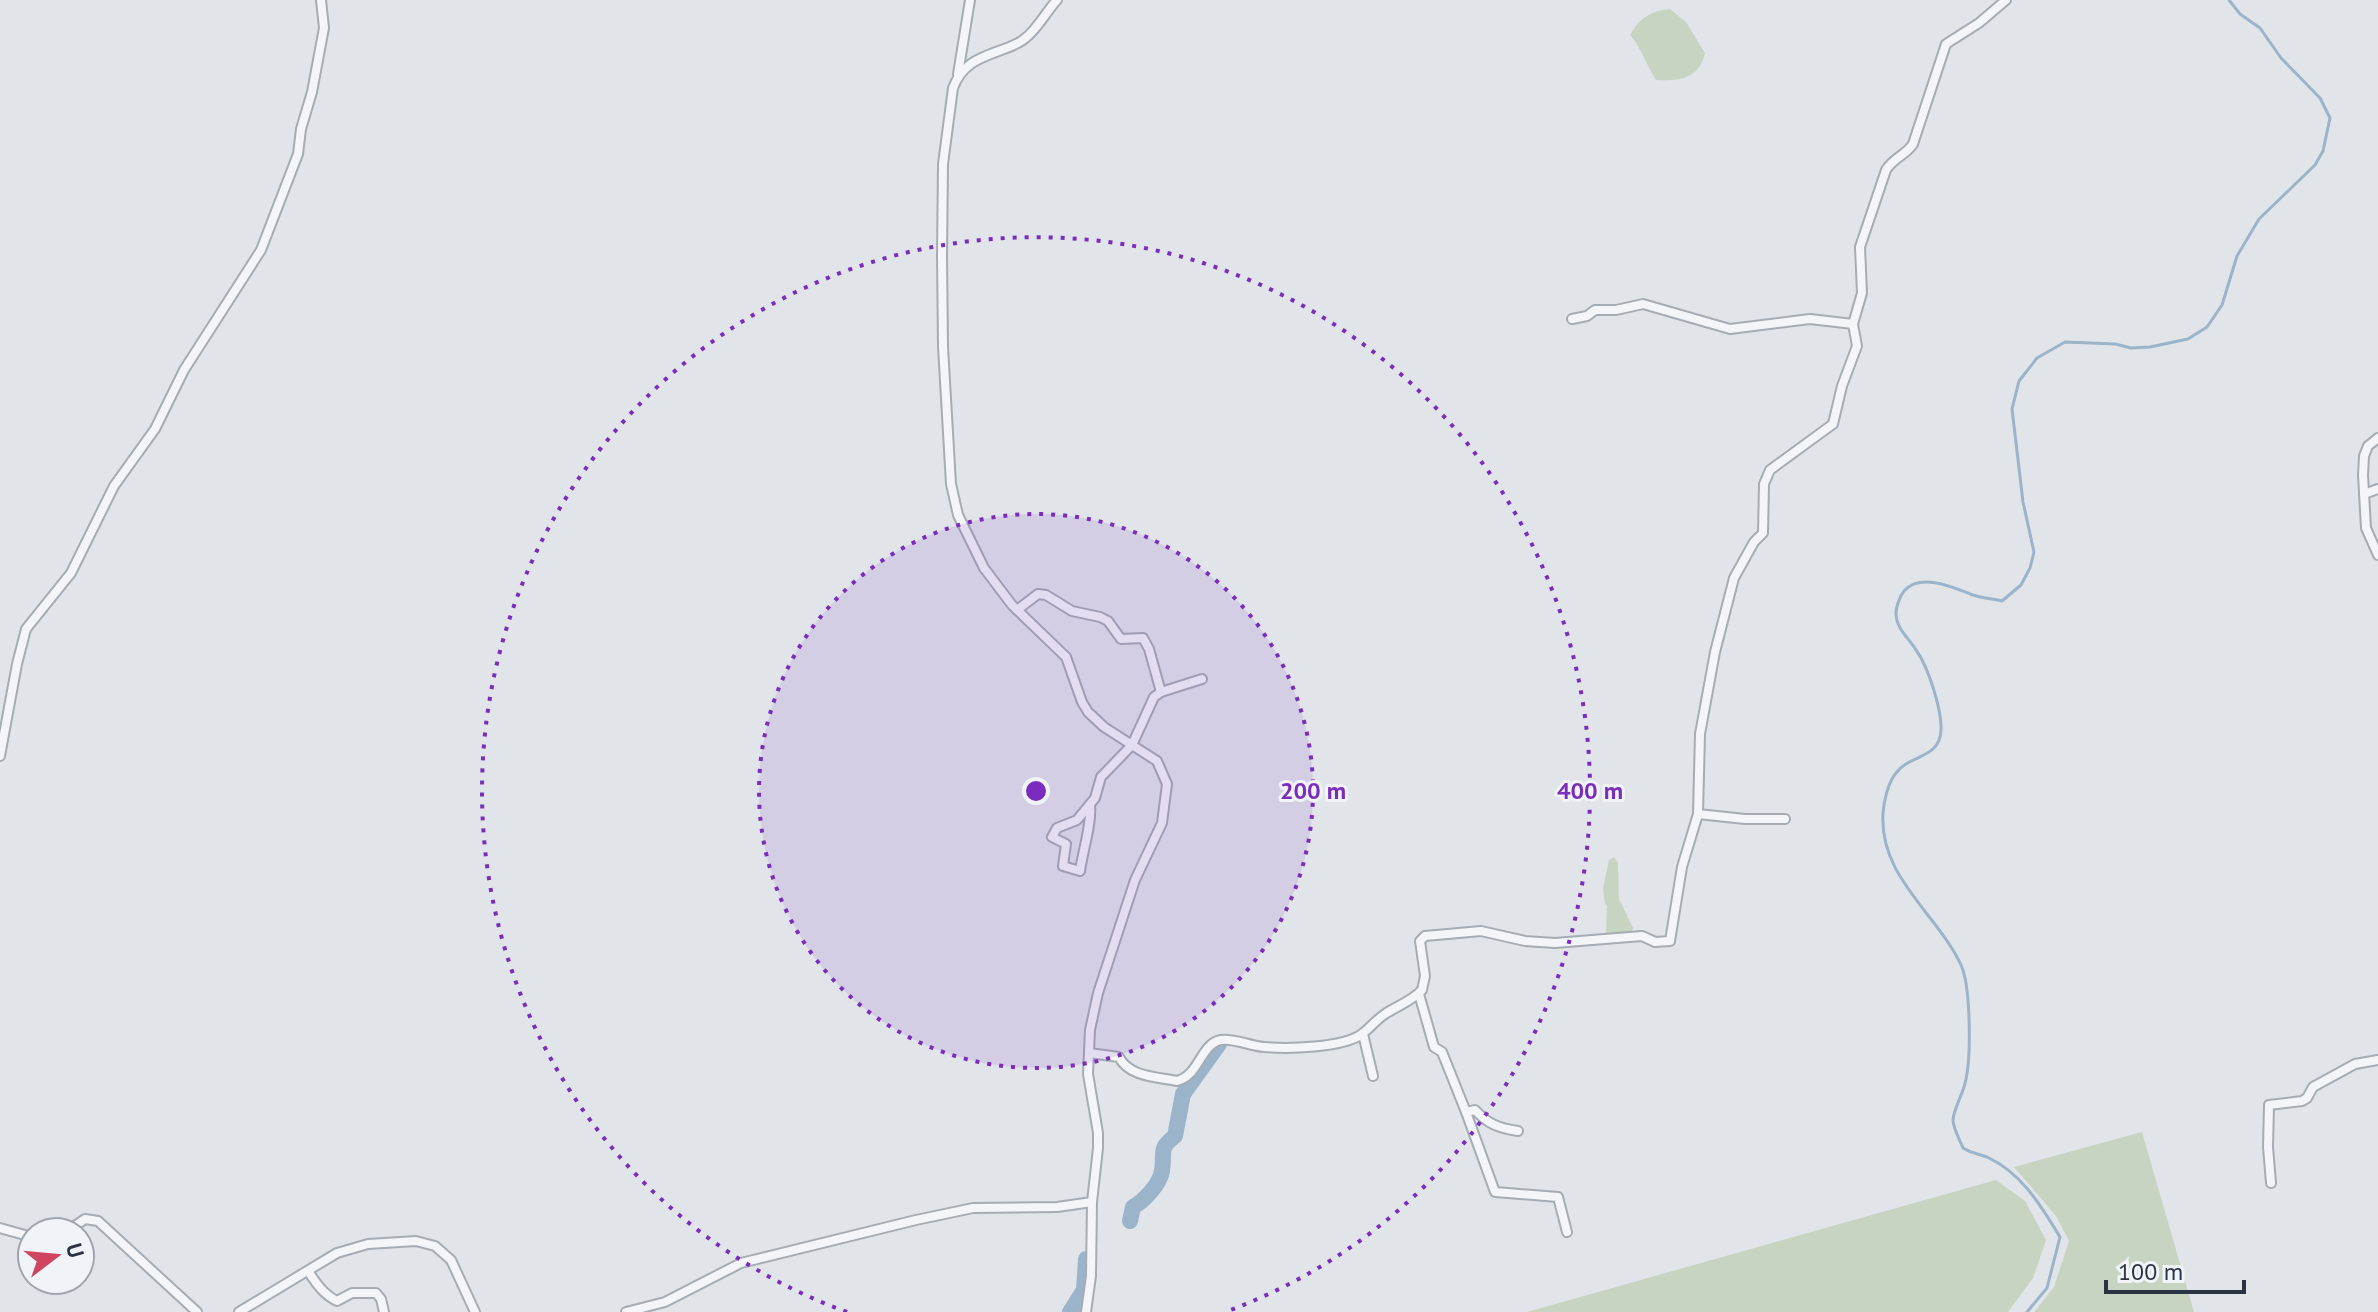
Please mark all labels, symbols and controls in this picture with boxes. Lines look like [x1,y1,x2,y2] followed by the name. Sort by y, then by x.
[1280,775,1346,806] text: 200 m
[1557,775,1623,806] text: 400 m
[1022,777,1050,805] centre of rings
[16,1216,96,1296] north arrow
[60,1240,91,1261] text: U
[2106,1244,2244,1294] scale bar
[2118,1256,2183,1287] text: 100 m

